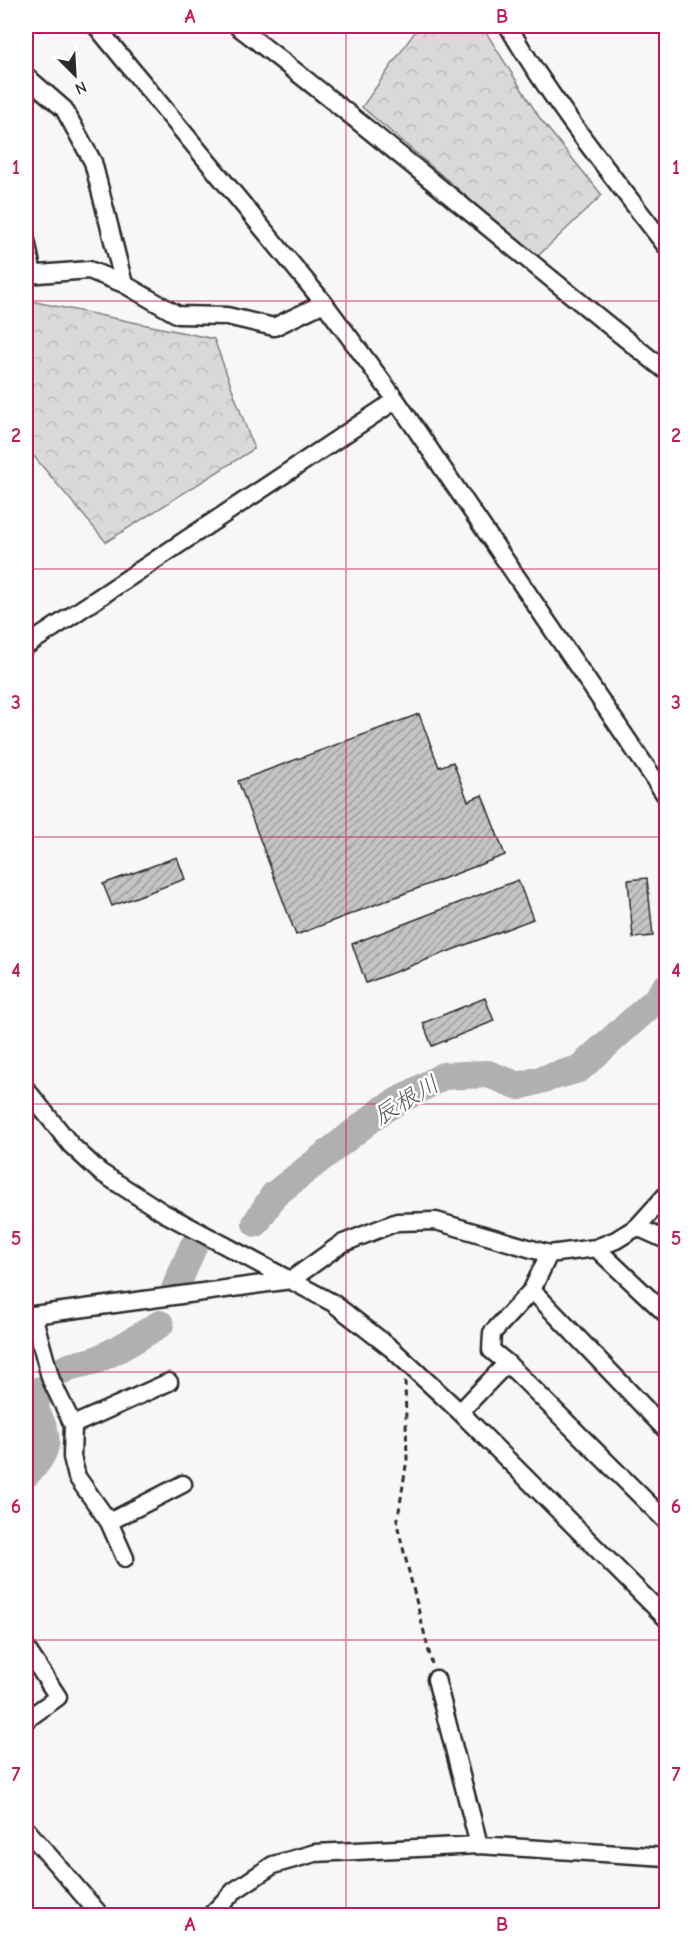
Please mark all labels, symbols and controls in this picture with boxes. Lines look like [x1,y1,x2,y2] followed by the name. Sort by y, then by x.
[184,5,196,28] text: A
[496,5,508,28] text: B
[45,45,105,105] north arrow
[72,77,89,98] text: N
[12,156,20,179] text: 1
[672,156,680,179] text: 1
[11,424,21,447] text: 2
[671,424,681,447] text: 2
[11,691,21,714] text: 3
[671,691,681,714] text: 3
[11,959,21,982] text: 4
[671,959,681,982] text: 4
[368,1069,444,1131] water label: 辰根川
[11,1227,21,1250] text: 5
[671,1227,681,1250] text: 5
[11,1495,21,1518] text: 6
[671,1495,681,1518] text: 6
[12,1763,21,1786] text: 7
[672,1763,681,1786] text: 7
[184,1913,196,1936] text: A
[496,1913,508,1936] text: B

